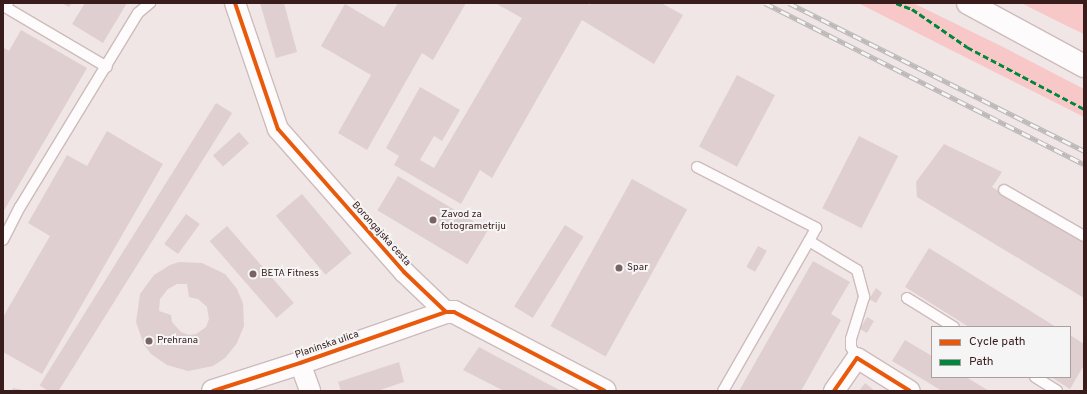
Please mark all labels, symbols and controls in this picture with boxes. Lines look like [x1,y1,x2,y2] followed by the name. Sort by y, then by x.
[349,199,413,269] street label: Borongajska cesta
[441,208,506,232] place label: Zavod za fotogrametriju
[428,215,438,225] marker: Zavod za fotogrametriju
[627,262,648,274] place label: Spar
[614,263,624,273] marker: Spar
[261,268,319,280] place label: BETA Fitness
[248,269,258,279] marker: BETA Fitness
[931,326,1071,378] legend
[294,329,360,361] street label: Planinska ulica
[969,334,1026,350] text: Cycle path
[157,335,198,347] place label: Prehrana
[144,336,154,346] marker: Prehrana
[969,354,994,370] text: Path

